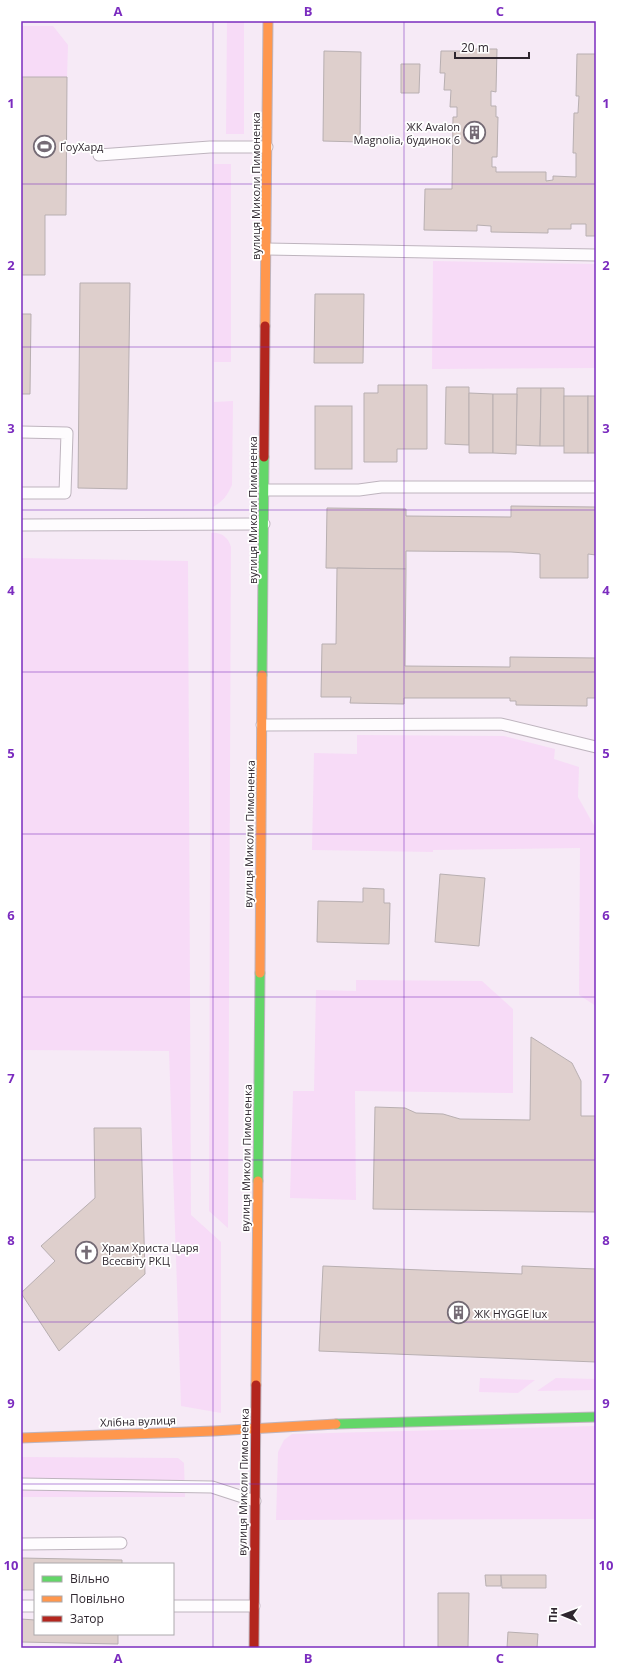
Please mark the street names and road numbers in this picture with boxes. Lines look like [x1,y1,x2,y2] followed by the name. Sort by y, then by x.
[248,112,263,260] street label: вулиця Миколи Пимоненка
[245,436,260,584] street label: вулиця Миколи Пимоненка
[240,760,258,908] street label: вулиця Миколи Пимоненка
[237,1084,255,1232] street label: вулиця Миколи Пимоненка
[234,1408,252,1556] street label: вулиця Миколи Пимоненка
[100,1412,176,1430] street label: Хлібна вулиця

